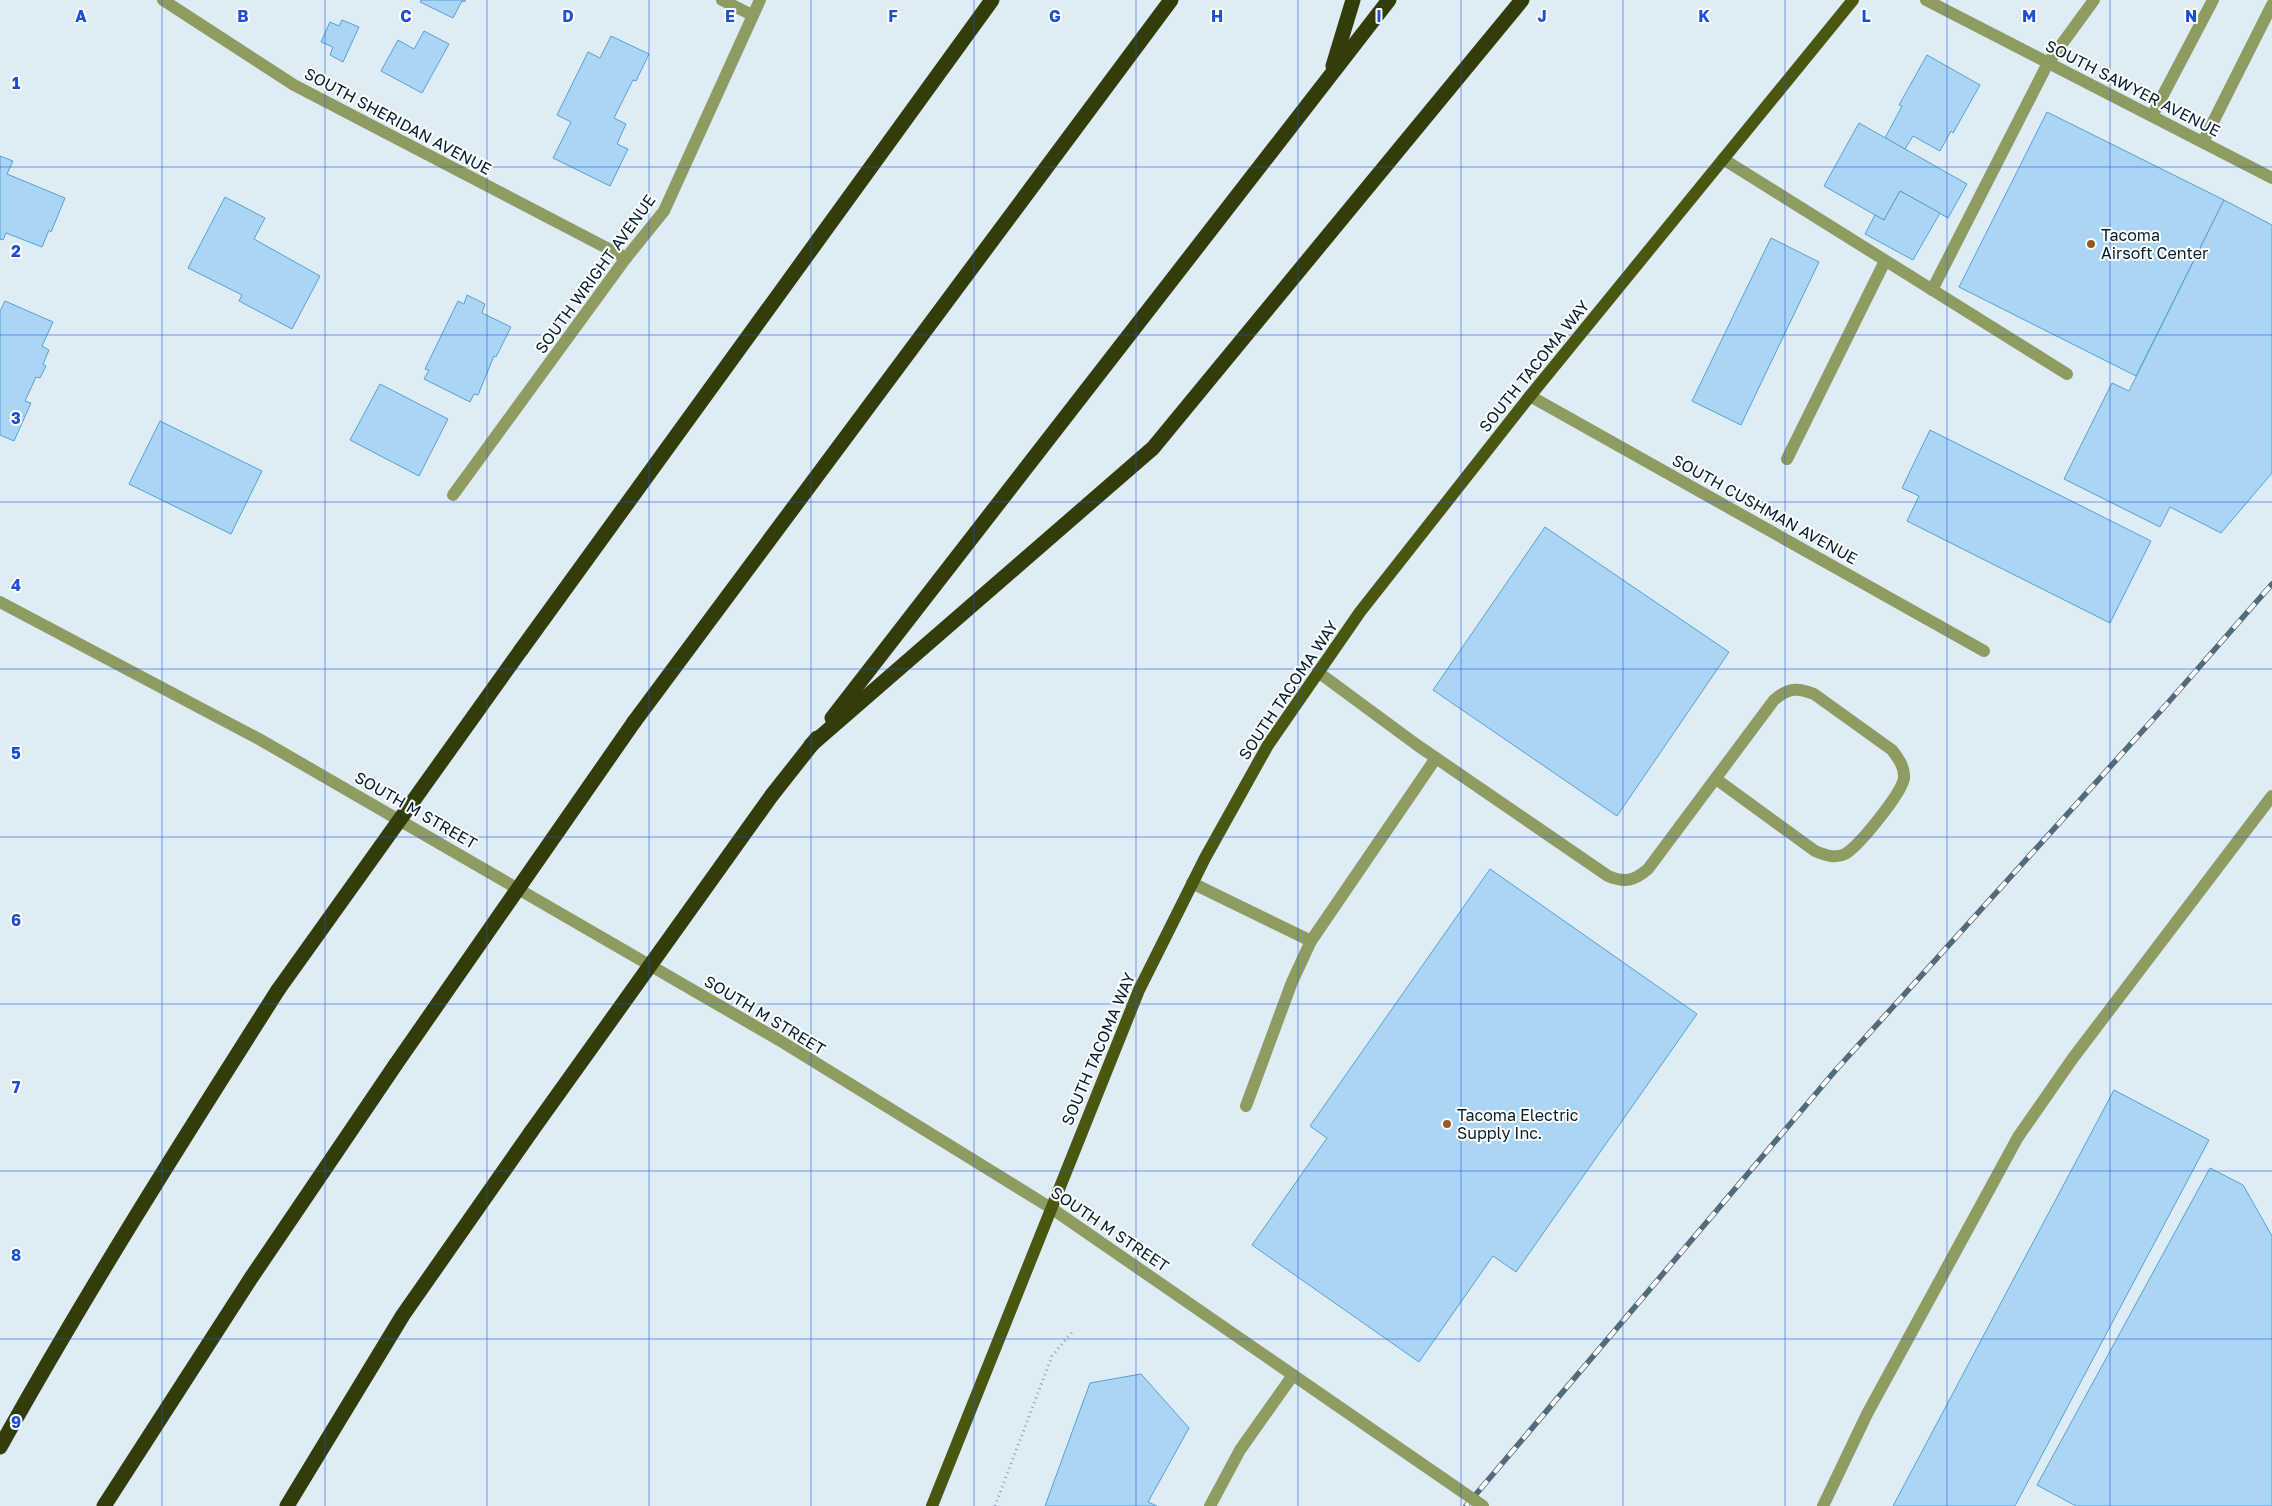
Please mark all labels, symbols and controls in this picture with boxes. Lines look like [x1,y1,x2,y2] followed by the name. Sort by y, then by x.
[75,6,87,26] text: A
[237,6,249,26] text: B
[400,6,412,26] text: C
[562,6,574,26] text: D
[725,6,735,26] text: E
[888,6,898,26] text: F
[1049,6,1061,26] text: G
[1211,6,1223,26] text: H
[1376,6,1382,26] text: I
[1537,6,1547,26] text: J
[1698,6,1710,26] text: K
[1861,6,1871,26] text: L
[2022,6,2036,26] text: M
[2185,6,2197,26] text: N
[2042,35,2224,141] street label: SOUTH SAWYER AVENUE
[301,63,495,179] street label: SOUTH SHERIDAN AVENUE
[12,73,20,93] text: 1
[531,191,659,357] street label: SOUTH WRIGHT AVENUE
[2101,225,2208,263] place label: Tacoma Airsoft Center
[2085,238,2097,250] marker: Tacoma Airsoft Center
[11,241,21,261] text: 2
[1475,295,1594,436] street label: SOUTH TACOMA WAY
[11,408,21,428] text: 3
[1669,450,1861,568] street label: SOUTH CUSHMAN AVENUE
[11,575,21,595] text: 4
[1234,616,1343,764] street label: SOUTH TACOMA WAY
[11,743,21,763] text: 5
[351,767,481,853] street label: SOUTH M STREET
[11,910,21,930] text: 6
[1057,969,1140,1128] street label: SOUTH TACOMA WAY
[701,971,829,1059] street label: SOUTH M STREET
[12,1077,21,1097] text: 7
[1457,1105,1579,1143] place label: Tacoma Electric Supply Inc.
[1441,1118,1453,1130] marker: Tacoma Electric Supply Inc.
[1047,1182,1173,1276] street label: SOUTH M STREET
[11,1245,21,1265] text: 8
[11,1412,21,1432] text: 9

